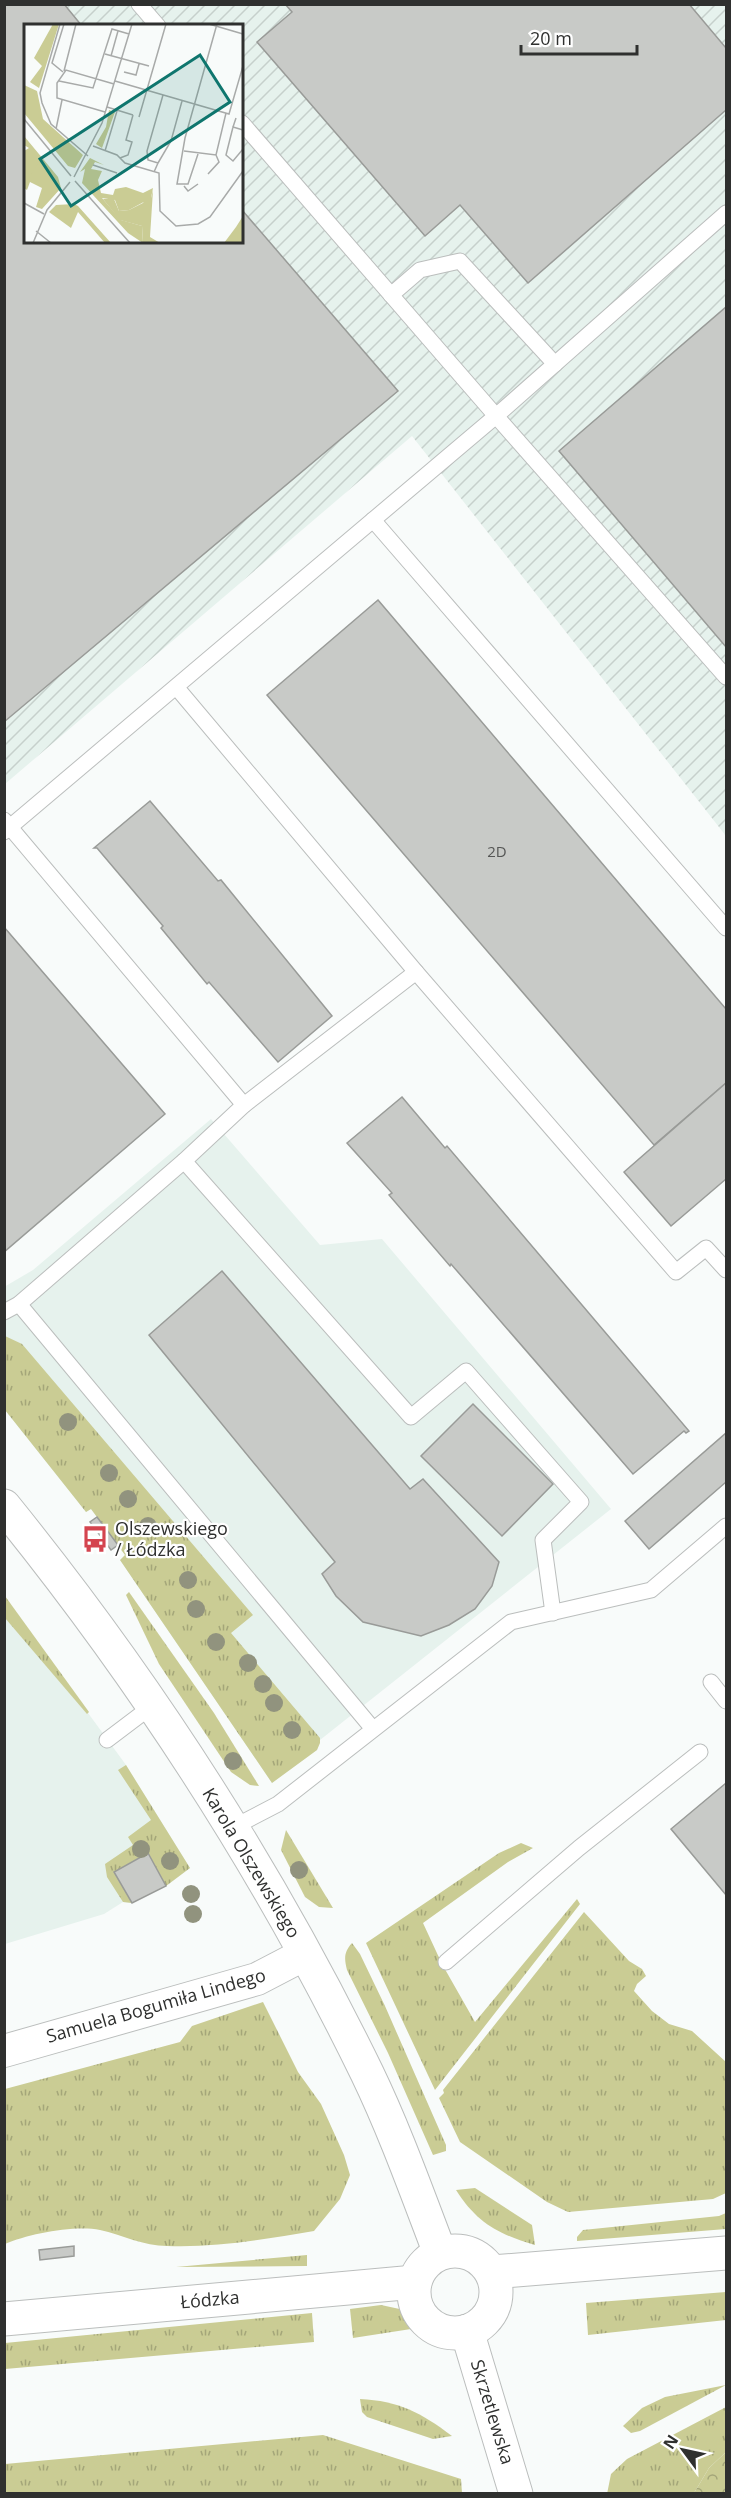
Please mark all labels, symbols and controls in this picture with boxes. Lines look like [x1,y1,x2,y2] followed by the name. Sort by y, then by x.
[521,18,636,56] scale bar
[24,24,243,243] inset map
[530,26,572,50] text: 20 m
[487,841,507,861] house number: 2D
[115,1516,228,1561] place label: Olszewskiego / Łódzka
[80,1524,110,1554] bus stop icon: Olszewskiego / Łódzka
[197,1783,306,1942] street label: Karola Olszewskiego
[43,1962,268,2048] street label: Samuela Bogumiła Lindego
[179,2284,240,2314] street label: Łódzka
[466,2356,520,2467] street label: Skrzetlewska
[653,2420,713,2480] north arrow
[658,2430,683,2453] text: N

